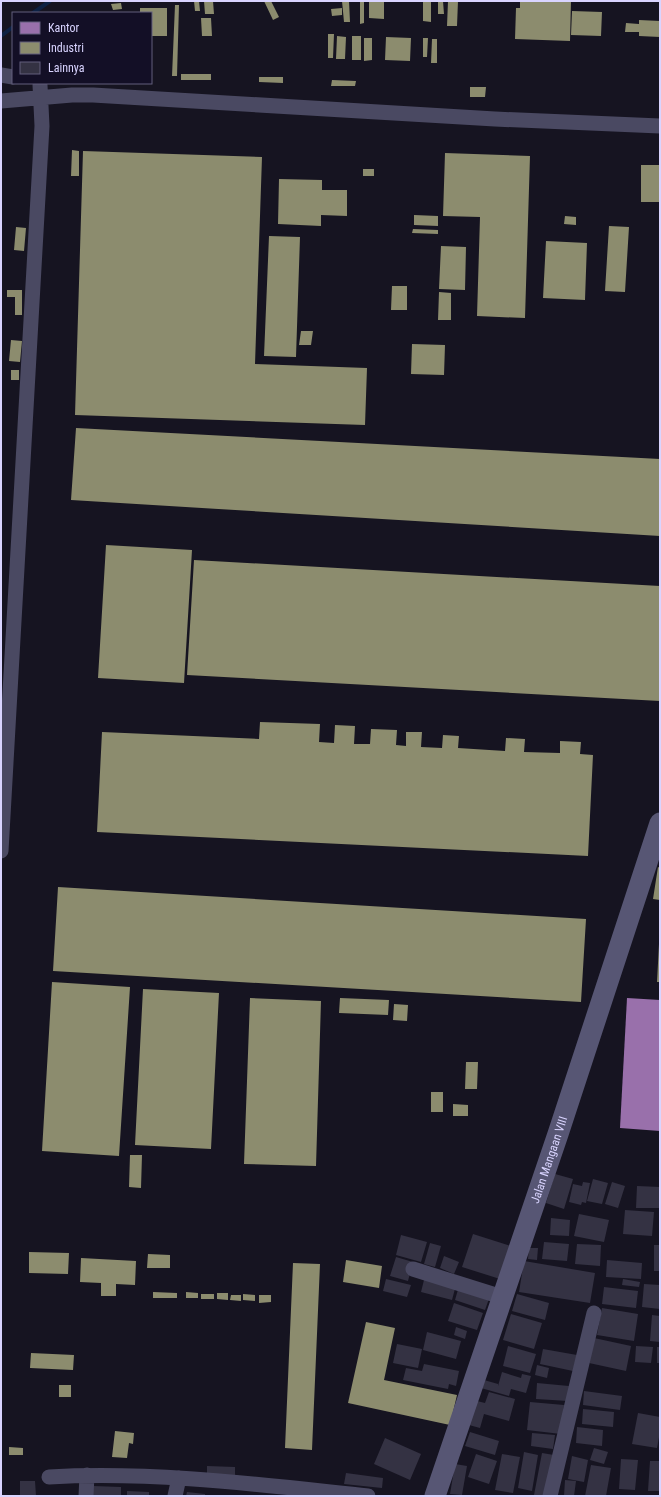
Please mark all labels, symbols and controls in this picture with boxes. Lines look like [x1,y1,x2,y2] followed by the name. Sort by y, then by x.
[12,12,152,84] legend
[48,21,80,35] text: Kantor
[48,41,84,55] text: Industri
[48,61,85,75] text: Lainnya
[528,1115,570,1205] street label: Jalan Mangaan VIII

